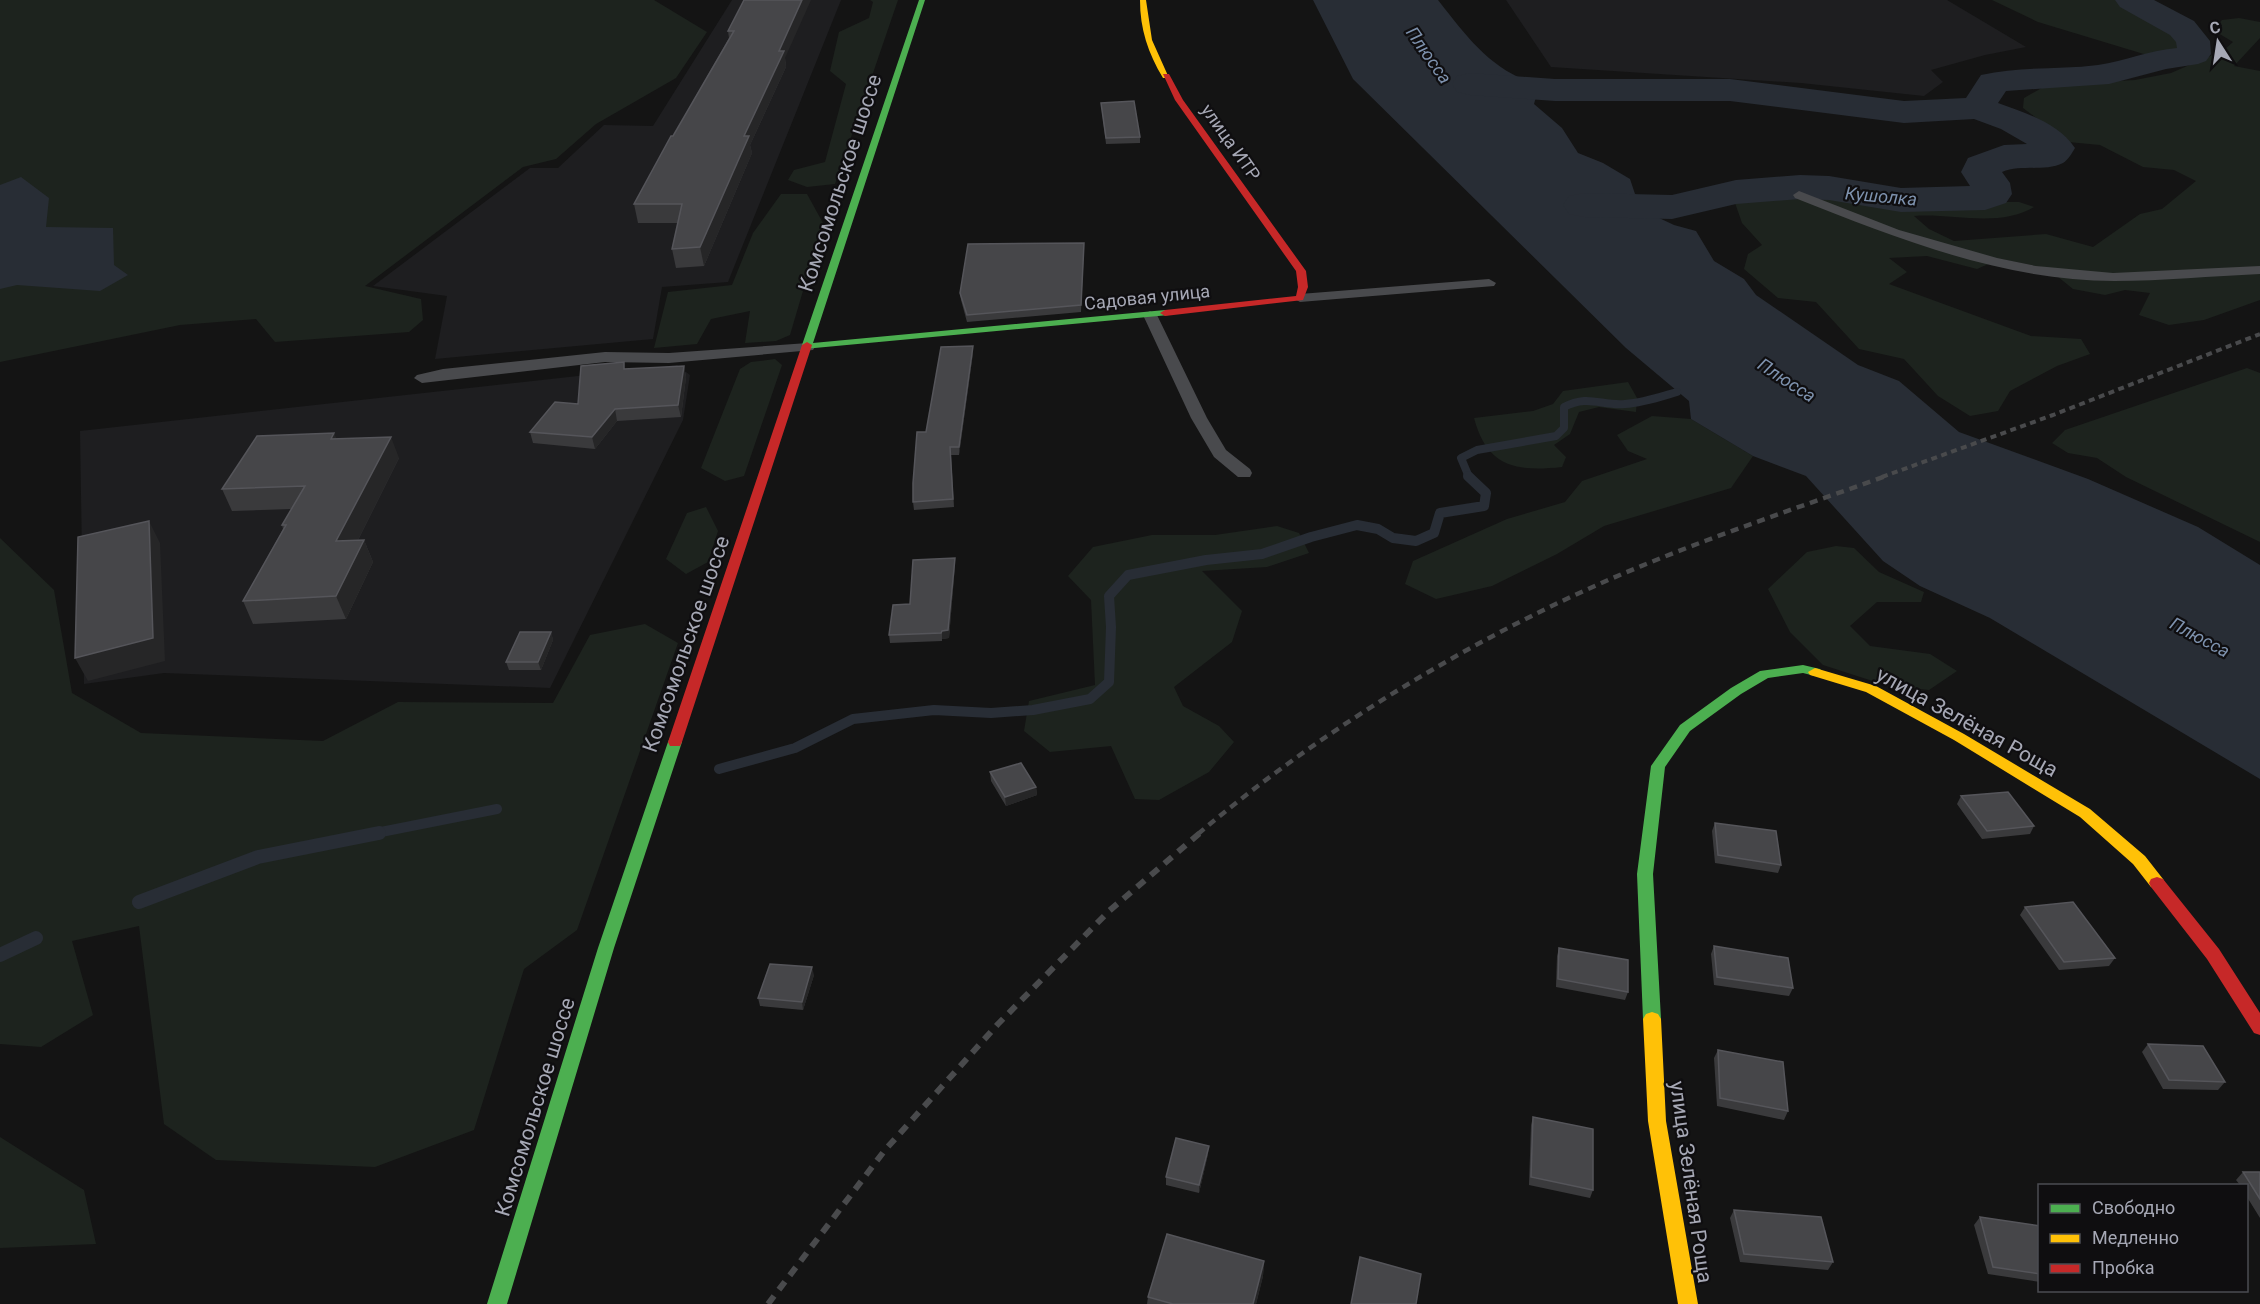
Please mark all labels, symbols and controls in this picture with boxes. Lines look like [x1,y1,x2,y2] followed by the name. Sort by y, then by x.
[2188,12,2248,72] north arrow
[2208,17,2222,38] text: С
[1402,23,1456,87] water label: Плюсса
[793,71,887,295] street label: Комсомольское шоссе
[1197,100,1265,184] street label: улица ИТР
[1844,182,1918,210] water label: Кушолка
[1083,280,1211,314] street label: Садовая улица
[1754,354,1820,406] water label: Плюсса
[638,533,734,755] street label: Комсомольское шоссе
[2167,613,2233,661] water label: Плюсса
[1872,662,2062,782] street label: улица Зелёная Роща
[490,995,580,1219] street label: Комсомольское шоссе
[1665,1079,1717,1285] street label: улица Зелёная Роща
[2038,1184,2248,1292] legend
[2092,1197,2175,1218] text: Свободно
[2092,1227,2179,1248] text: Медленно
[2092,1257,2155,1278] text: Пробка

